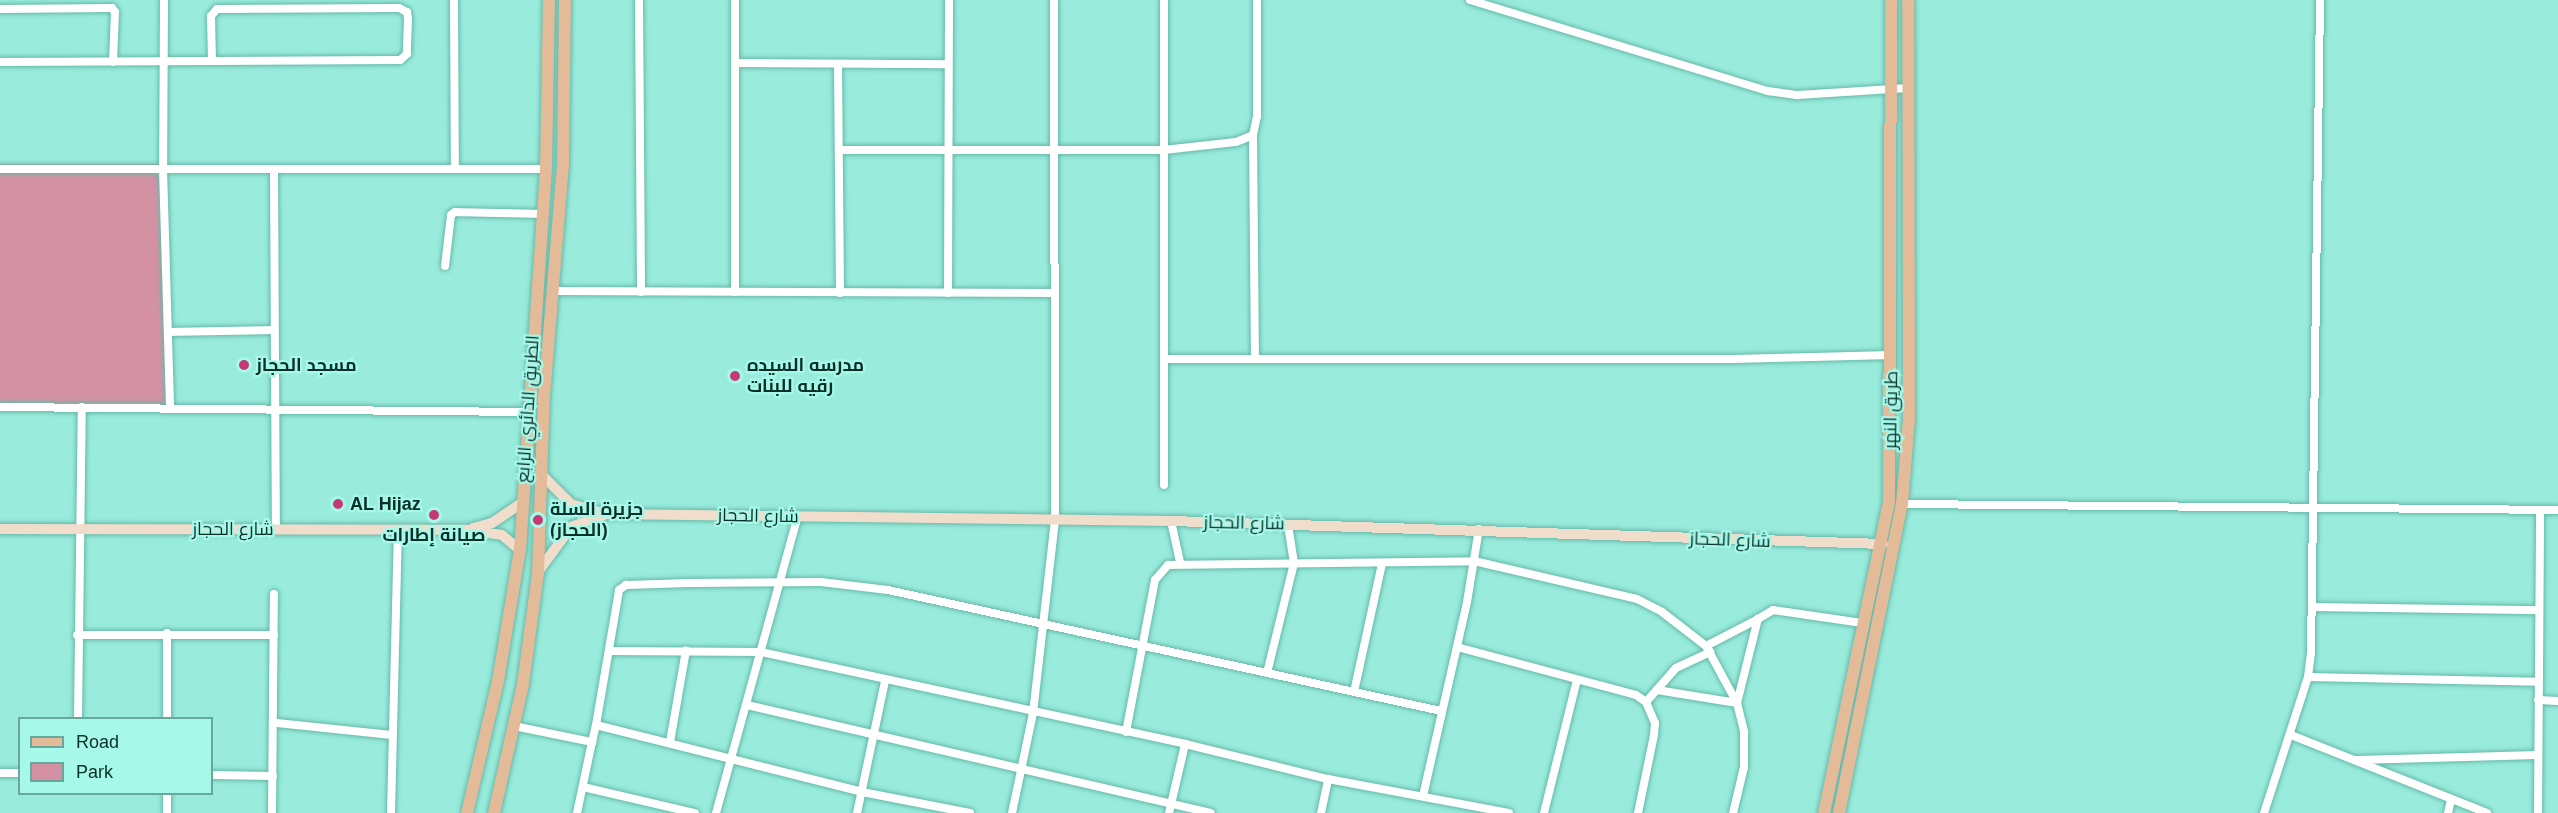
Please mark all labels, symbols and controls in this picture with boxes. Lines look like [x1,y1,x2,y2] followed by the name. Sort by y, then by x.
[512,335,544,483] street label: الطريق الدائري الرابع
[256,354,357,376] place label: مسجد الحجاز
[747,355,864,398] place label: مدرسه السيده رقيه للبنات
[237,358,251,372] marker: مسجد الحجاز
[728,369,742,383] marker: مدرسه السيده رقيه للبنات
[1880,371,1902,449] street label: طريق النهر
[350,493,421,515] place label: AL Hijaz
[331,497,345,511] marker: AL Hijaz
[550,499,643,542] place label: جزيرة السلة (الحجاز)
[717,504,799,528] street label: شارع الحجاز
[427,508,441,522] marker: صيانة إطارات
[1203,511,1285,535] street label: شارع الحجاز
[531,513,545,527] marker: جزيرة السلة (الحجاز)
[192,518,274,540] street label: شارع الحجاز
[383,524,485,546] place label: صيانة إطارات
[1689,528,1771,552] street label: شارع الحجاز
[18,717,213,795] legend
[76,732,119,752] text: Road
[76,762,113,782] text: Park

